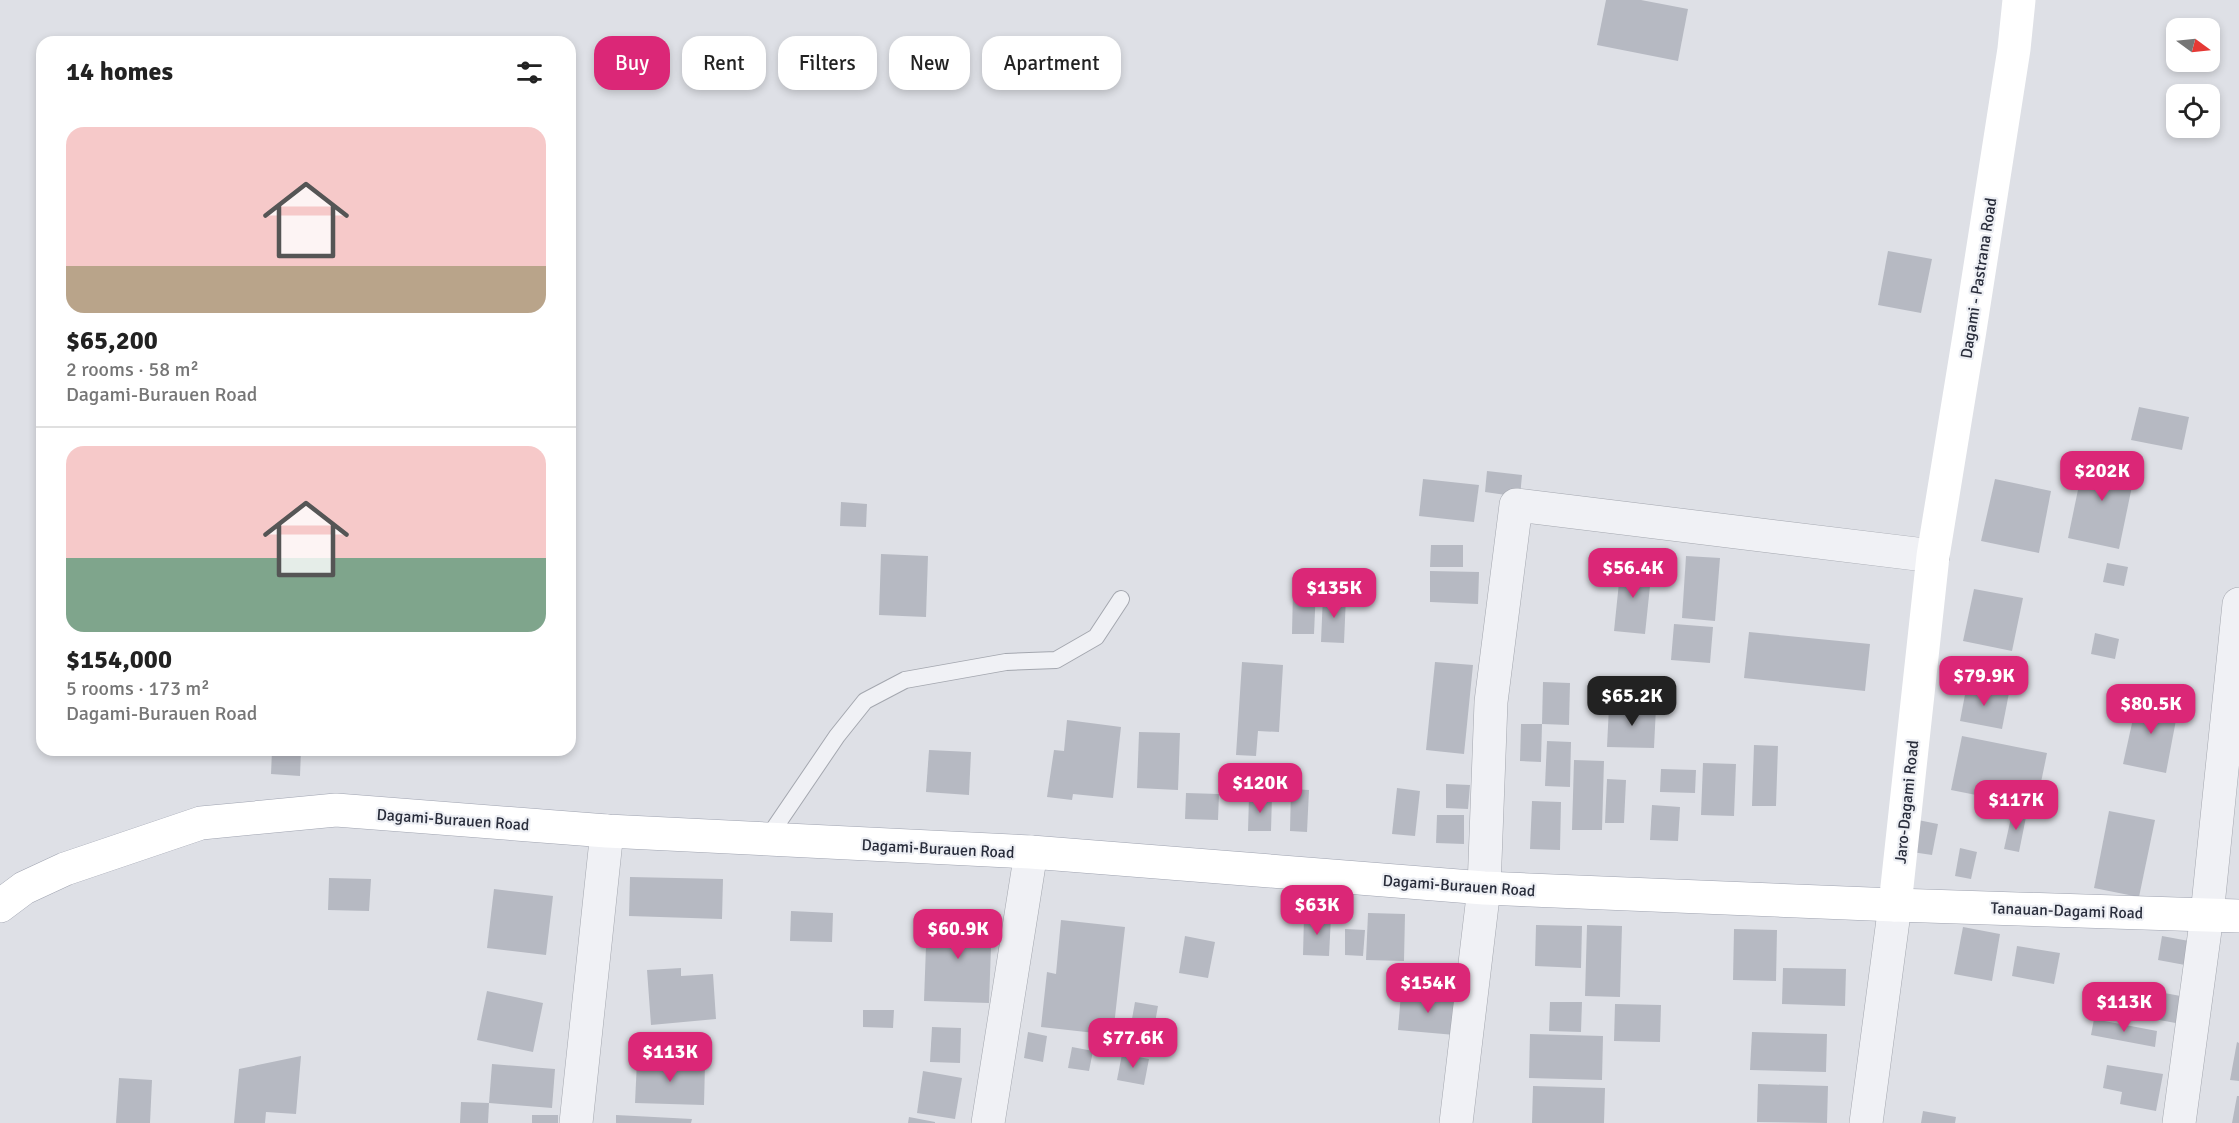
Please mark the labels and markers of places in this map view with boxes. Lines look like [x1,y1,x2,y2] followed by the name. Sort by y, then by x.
[2060,451,2144,502] pin: $202K
[1584,548,1682,599] pin: $56.4K
[1292,568,1376,619] pin: $135K
[1935,656,2033,707] pin: $79.9K
[1583,676,1681,727] pin: $65.2K
[2102,684,2200,735] pin: $80.5K
[1218,763,1302,814] pin: $120K
[1974,780,2058,831] pin: $117K
[1281,885,1353,936] pin: $63K
[909,909,1007,960] pin: $60.9K
[1386,963,1470,1014] pin: $154K
[2082,982,2166,1033] pin: $113K
[1084,1018,1182,1069] pin: $77.6K
[628,1032,712,1083] pin: $113K

